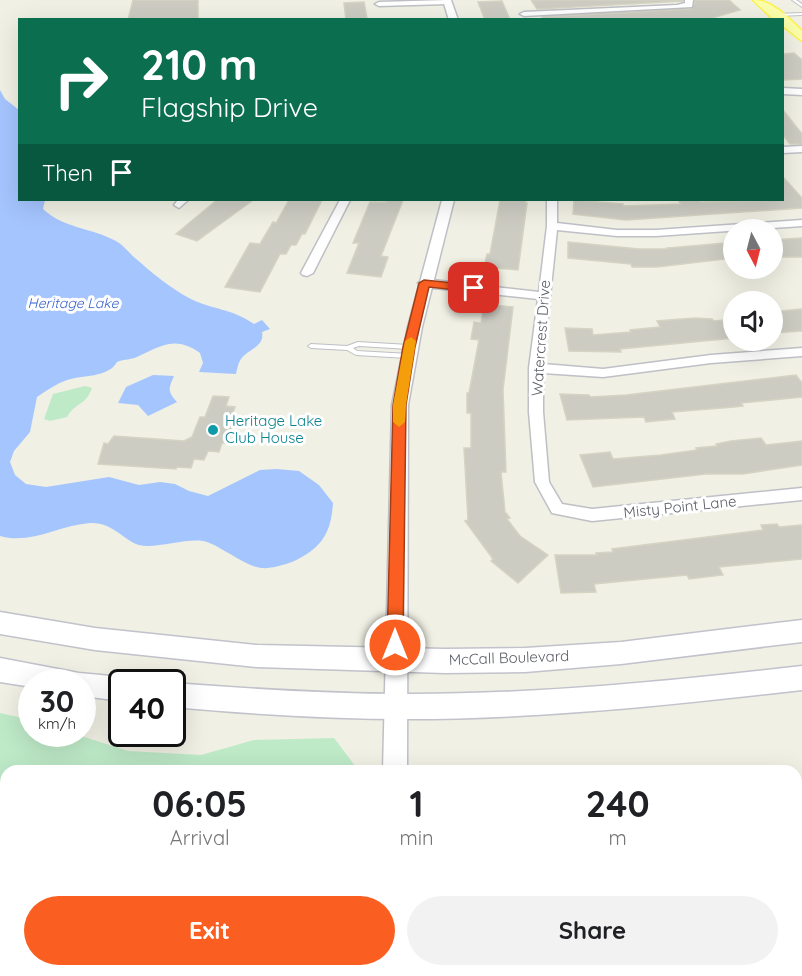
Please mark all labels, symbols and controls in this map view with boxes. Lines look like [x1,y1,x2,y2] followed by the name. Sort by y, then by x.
[141,38,258,91] text: 210 m
[42,42,120,120] icon: right
[141,90,318,124] text: Flagship Drive
[105,156,138,189] icon: arrive
[42,159,93,187] text: Then
[723,219,783,279] north arrow
[723,219,783,351] map controls
[448,262,499,313] pin
[457,271,490,304] icon: arrive
[527,279,554,397] street label: Watercrest Drive
[723,291,783,351] button: sound
[28,294,119,312] water label: Heritage Lake
[225,411,322,447] place label: Heritage Lake Club House
[206,423,220,437] marker: Heritage Lake Club House
[623,491,737,522] street label: Misty Point Lane
[363,613,427,677] position arrow
[448,646,570,669] street label: McCall Boulevard
[108,669,186,747] speed limit sign: 40
[40,682,74,720] text: 30
[38,714,76,733] text: km/h
[152,781,247,826] text: 06:05
[409,781,423,826] text: 1
[586,781,650,826] text: 240
[170,825,230,850] text: Arrival
[399,825,434,850] text: min
[609,825,627,850] text: m
[24,896,395,965] button: Exit
[407,896,778,965] button: Share

